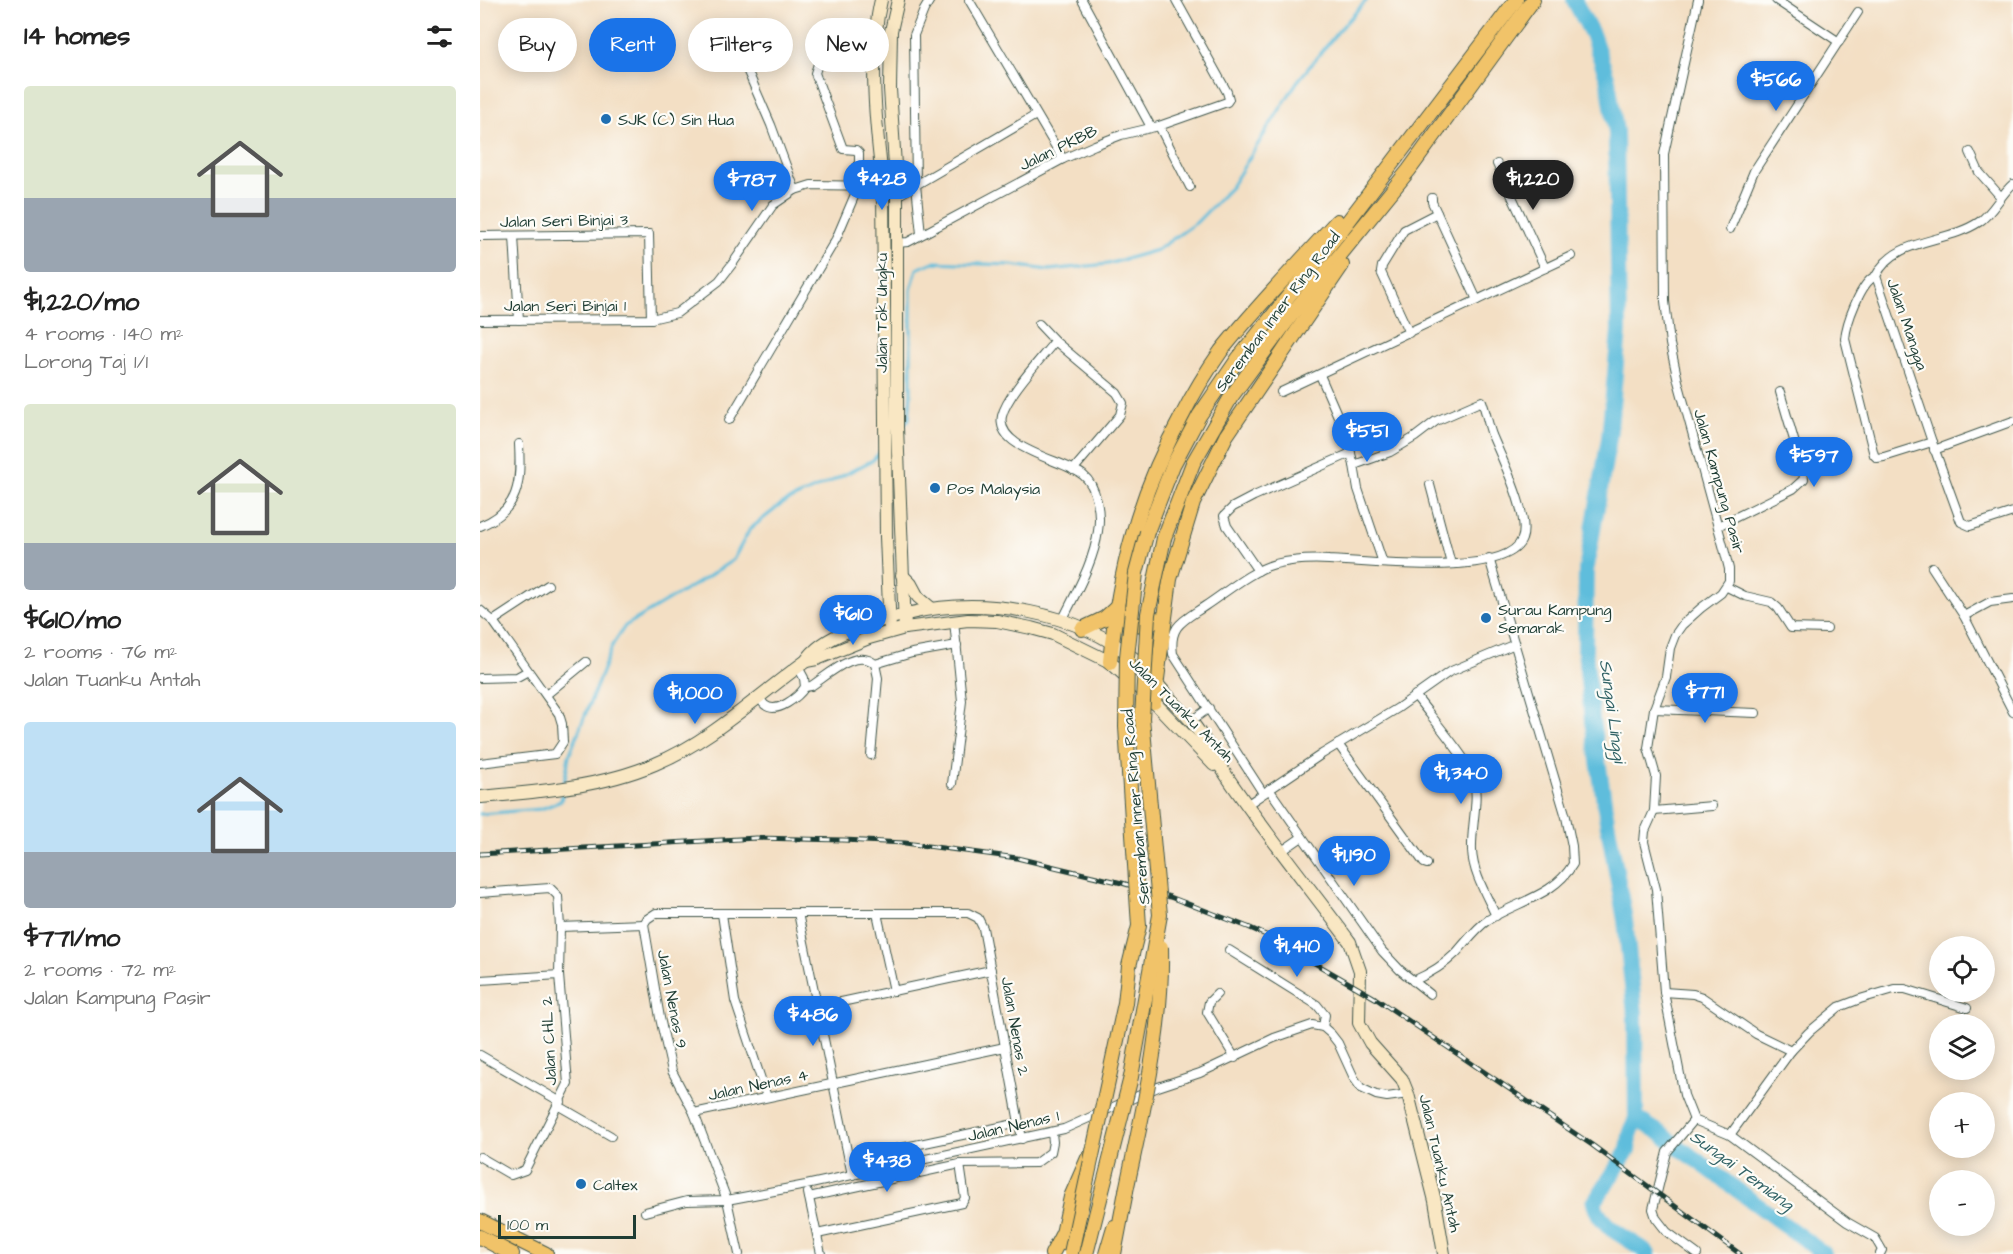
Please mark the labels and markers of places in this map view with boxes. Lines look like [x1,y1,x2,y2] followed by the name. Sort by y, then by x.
[1740,61,1812,112] pin: $566
[618,109,734,131] place label: SJK (C) Sin Hua
[599,112,613,126] marker: SJK (C) Sin Hua
[846,160,918,211] pin: $428
[1484,160,1582,211] pin: $1,220
[716,161,788,212] pin: $787
[1331,412,1403,463] pin: $551
[1778,437,1850,488] pin: $597
[947,478,1040,501] place label: Pos Malaysia
[928,481,942,495] marker: Pos Malaysia
[817,595,889,646] pin: $610
[1498,599,1611,639] place label: Surau Kampung Semarak
[1479,611,1493,625] marker: Surau Kampung Semarak
[1669,673,1741,724] pin: $771
[646,674,744,725] pin: $1,000
[1412,754,1510,805] pin: $1,340
[1305,836,1403,887] pin: $1,190
[1248,927,1346,978] pin: $1,410
[777,996,849,1047] pin: $486
[851,1142,923,1193] pin: $438
[593,1174,638,1196] place label: Caltex
[574,1177,588,1191] marker: Caltex

